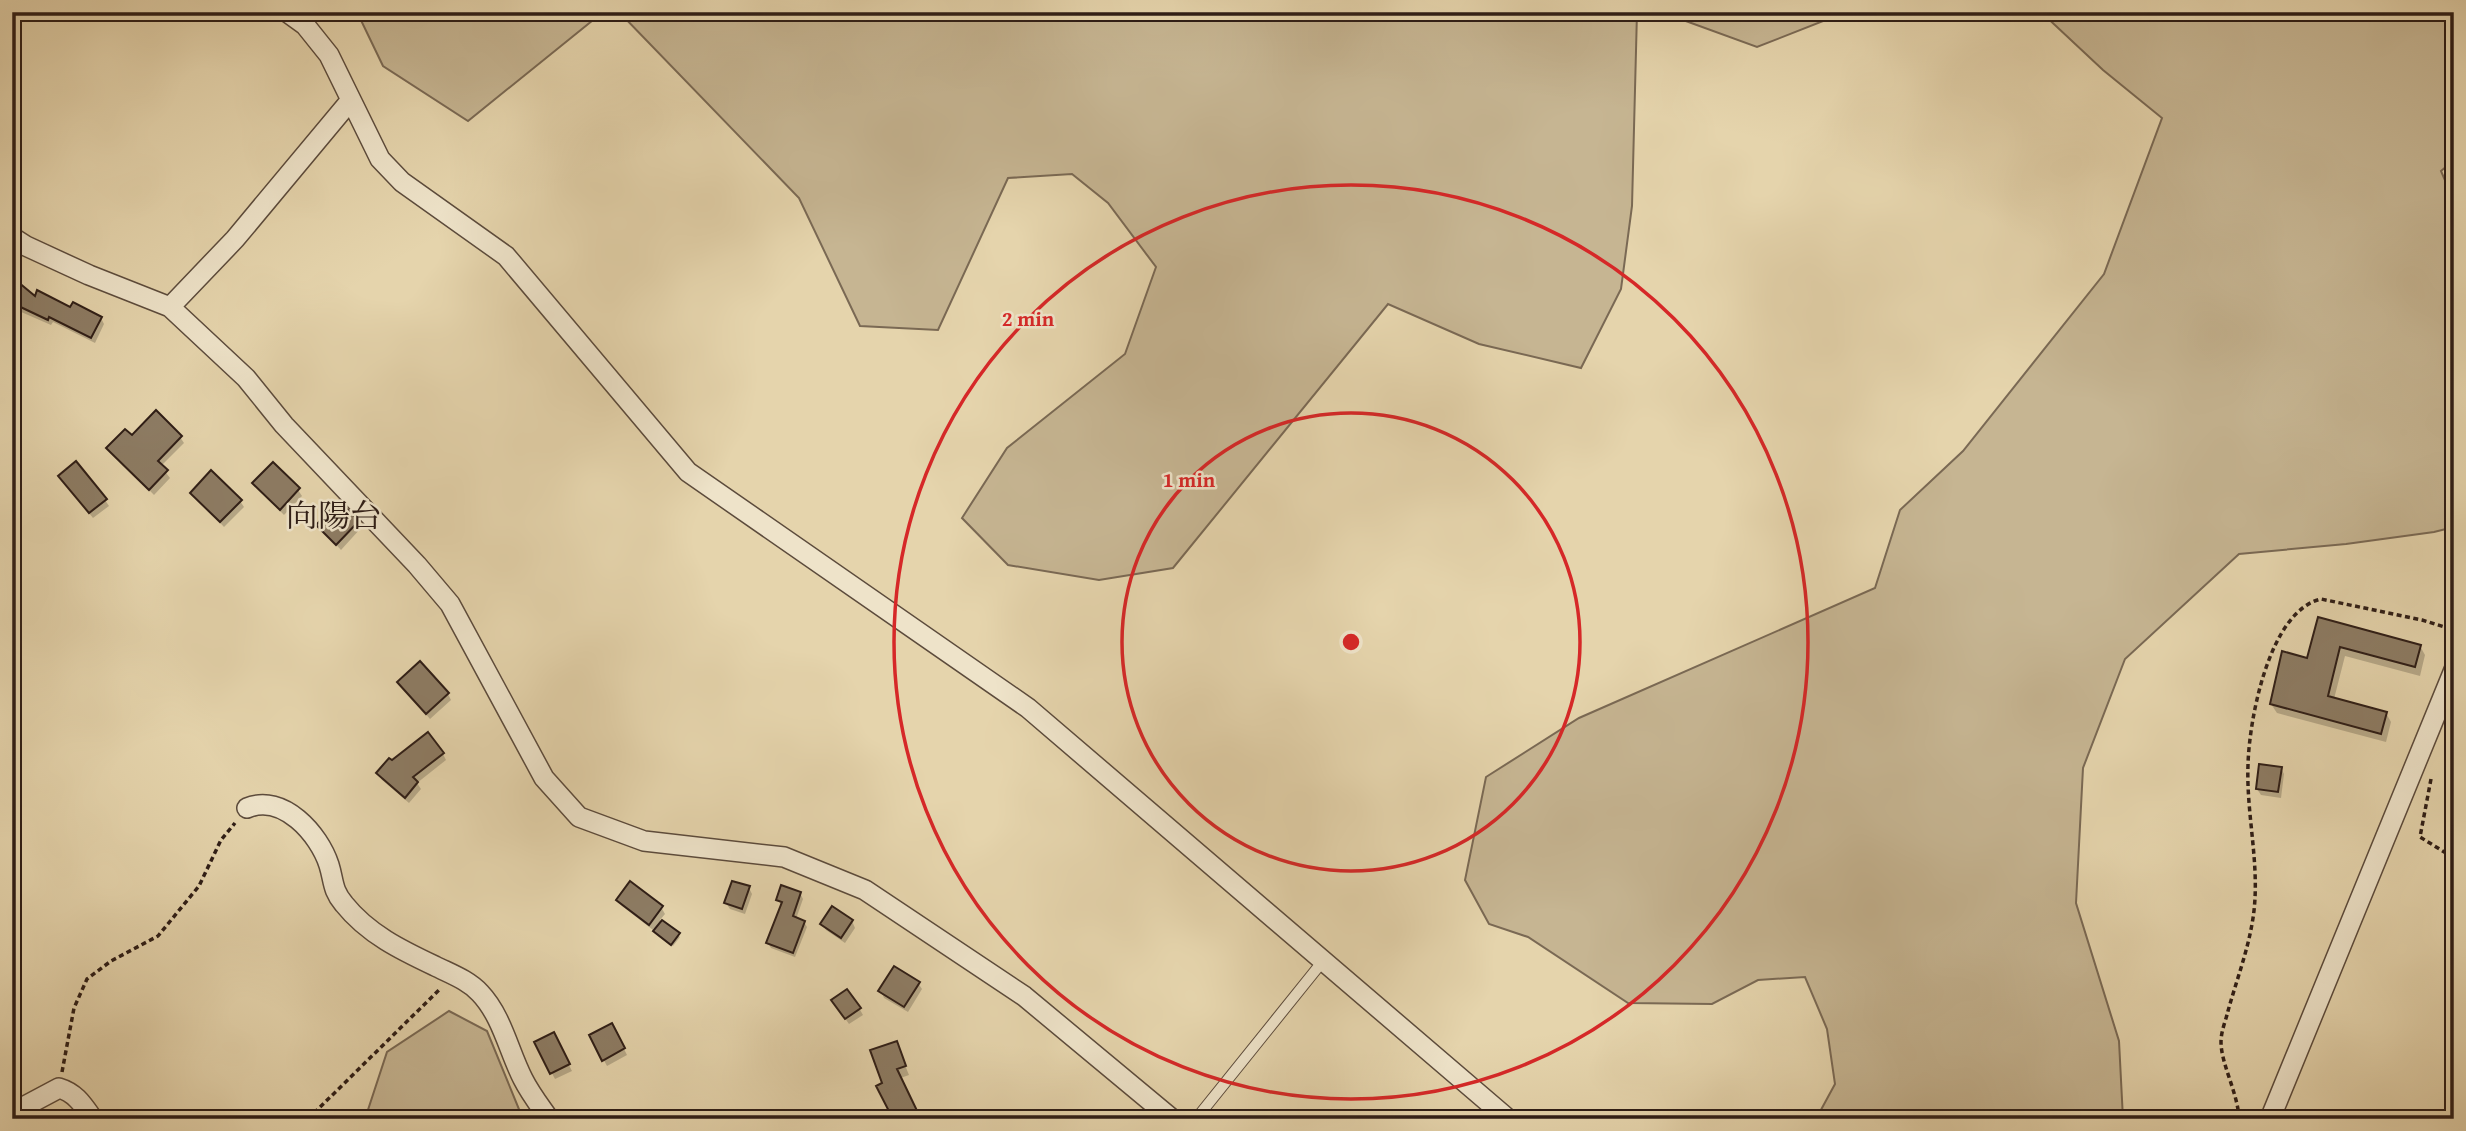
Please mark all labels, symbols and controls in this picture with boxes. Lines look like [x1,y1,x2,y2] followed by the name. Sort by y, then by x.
[1002,303,1055,334] text: 2 min
[1163,464,1216,495] text: 1 min
[286,492,382,539] district label: 向陽台
[1339,630,1363,654] centre of rings

